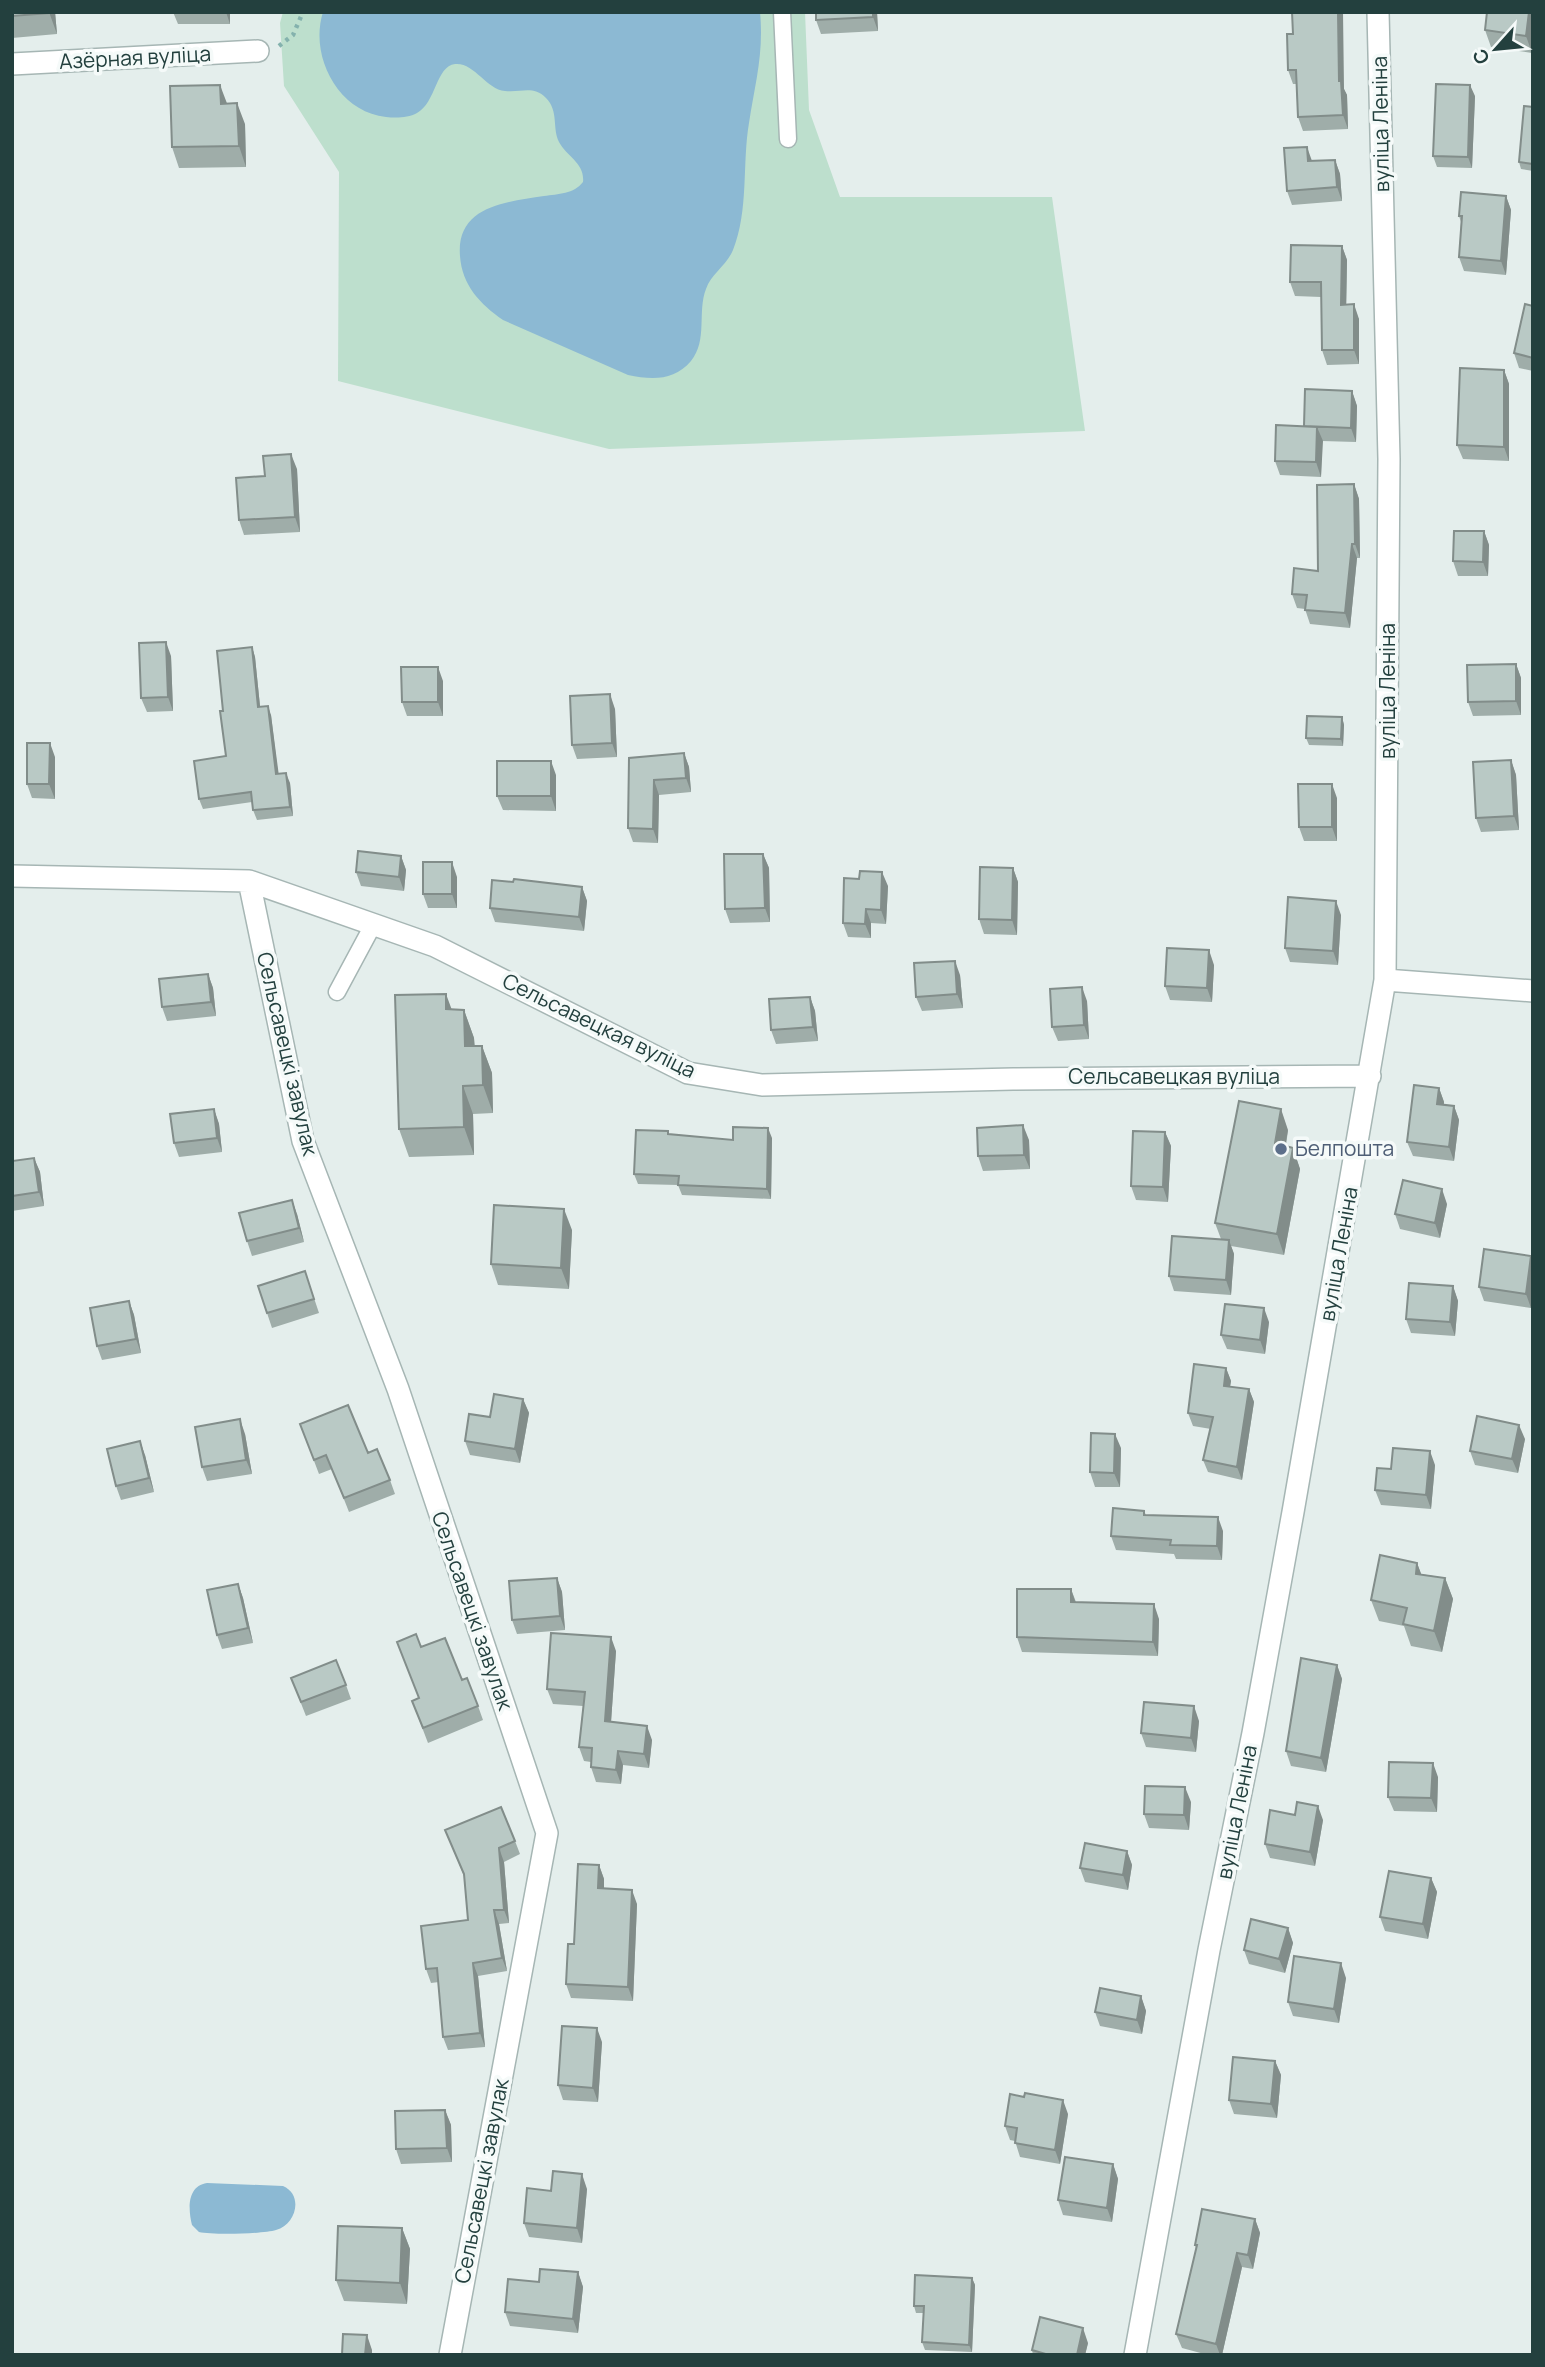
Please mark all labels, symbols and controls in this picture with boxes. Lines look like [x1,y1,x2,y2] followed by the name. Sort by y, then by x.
[1461,14,1531,84] north arrow
[58,39,212,75] street label: Азёрная вуліца
[1466,45,1496,69] text: С
[1365,56,1395,192] street label: вуліца Леніна
[1373,623,1401,759] street label: вуліца Леніна
[251,949,325,1159] street label: Сельсавецкі завулак
[498,966,701,1084] street label: Сельсавецкая вуліца
[1068,1062,1280,1090] street label: Сельсавецкая вуліца
[1295,1134,1394,1162] place label: Белпошта
[1273,1141,1289,1157] marker: Белпошта
[1312,1184,1364,1323] street label: вуліца Леніна
[426,1508,520,1714] street label: Сельсавецкі завулак
[1209,1742,1263,1881] street label: вуліца Леніна
[447,2075,515,2286] street label: Сельсавецкі завулак

